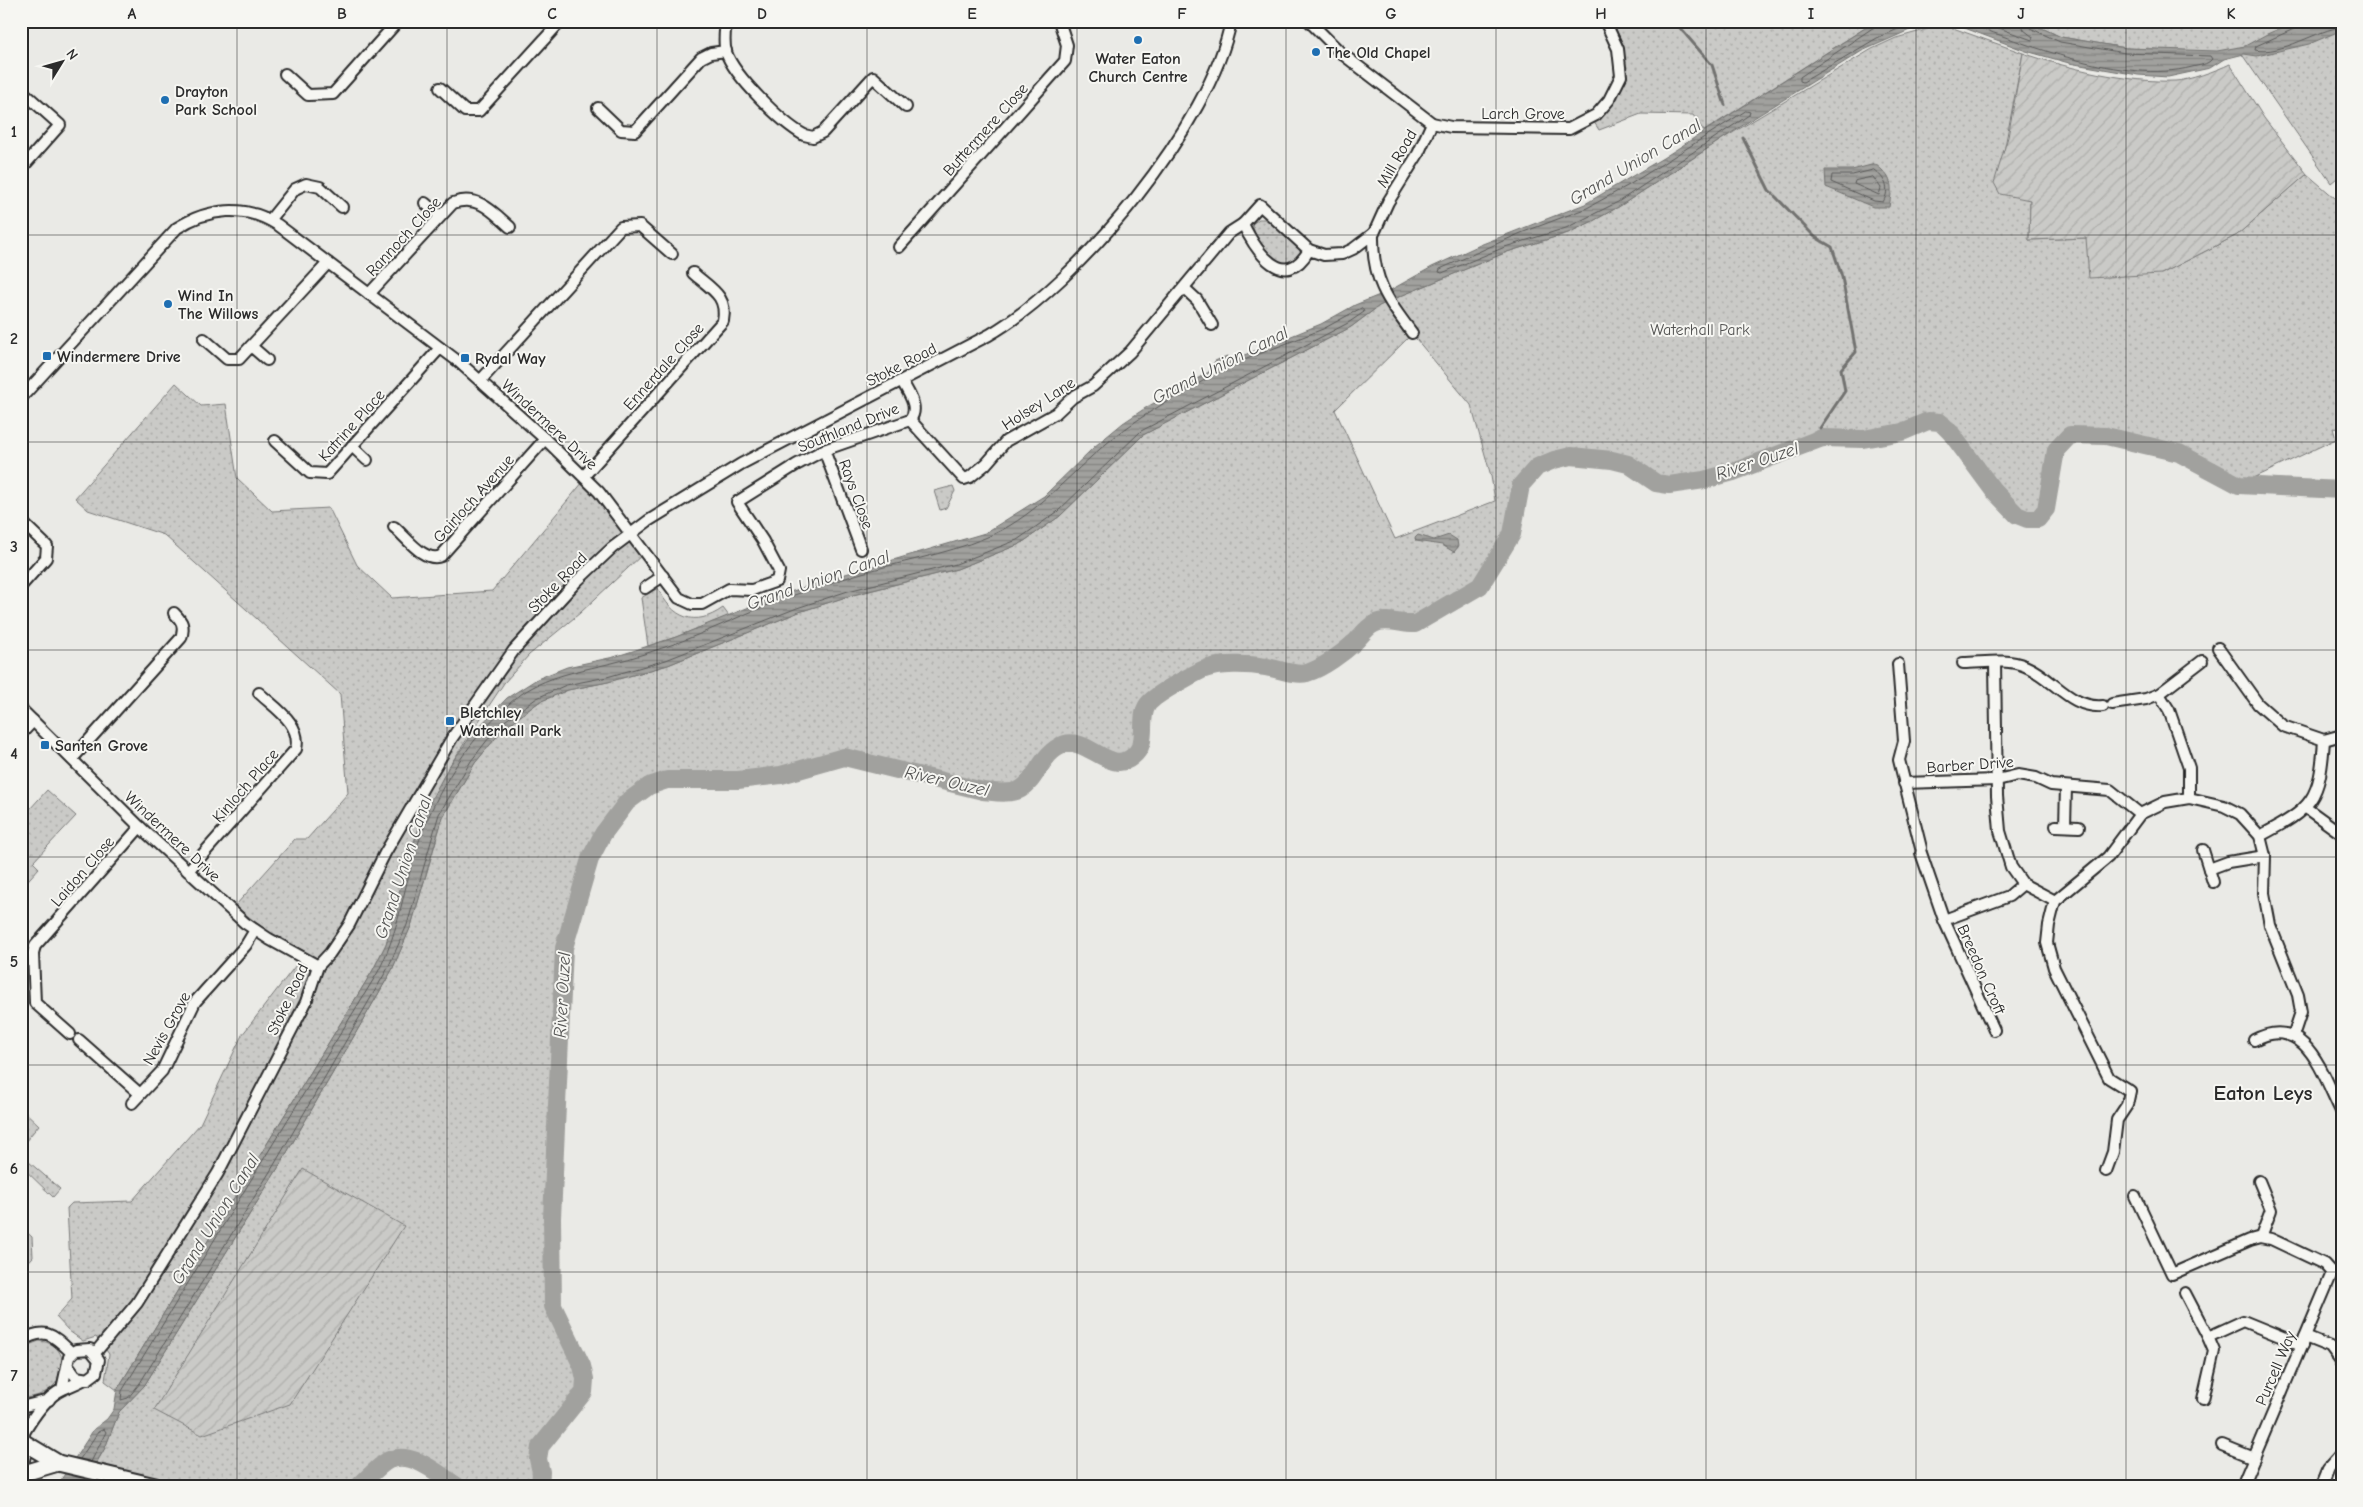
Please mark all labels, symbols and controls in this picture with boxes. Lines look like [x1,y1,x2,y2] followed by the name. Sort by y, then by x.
[128,5,137,23] text: A
[337,5,347,23] text: B
[547,5,557,23] text: C
[757,5,767,23] text: D
[967,5,977,23] text: E
[1177,5,1187,23] text: F
[1385,5,1397,23] text: G
[1595,5,1607,23] text: H
[1808,5,1814,23] text: I
[2017,5,2025,23] text: J
[2226,5,2236,23] text: K
[1132,34,1144,46] marker: Water Eaton Church Centre
[38,38,88,88] north arrow
[1326,44,1431,62] place label: The Old Chapel
[62,46,82,63] text: N
[1310,46,1322,58] marker: The Old Chapel
[1088,50,1188,86] place label: Water Eaton Church Centre
[940,80,1032,180] street label: Buttermere Close
[175,83,257,119] place label: Drayton Park School
[159,94,171,106] marker: Drayton Park School
[1481,105,1565,123] street label: Larch Grove
[1566,114,1706,210] water label: Grand Union Canal
[11,123,17,141] text: 1
[1373,126,1421,191] street label: Mill Road
[362,193,445,280] street label: Rannoch Close
[178,287,259,323] place label: Wind In The Willows
[162,298,174,310] marker: Wind In The Willows
[620,319,708,414] street label: Ennerdale Close
[1650,321,1750,339] park label: Waterhall Park
[1149,322,1293,409] water label: Grand Union Canal
[10,330,18,348] text: 2
[863,339,940,390] street label: Stoke Road
[57,348,181,366] place label: Windermere Drive
[41,350,53,362] marker: Windermere Drive
[475,350,546,368] place label: Rydal Way
[459,352,471,364] marker: Rydal Way
[999,374,1078,434] street label: Holsey Lane
[498,376,601,474] street label: Windermere Drive
[315,386,389,465] street label: Katrine Place
[795,399,902,456] street label: Southland Drive
[1713,438,1802,485] water label: River Ouzel
[430,451,518,546] street label: Gairloch Avenue
[835,457,877,532] street label: Rays Close
[10,538,18,556] text: 3
[744,546,893,615] water label: Grand Union Canal
[525,549,591,617] street label: Stoke Road
[460,704,561,740] place label: Bletchley Waterhall Park
[444,715,456,727] marker: Bletchley Waterhall Park
[55,737,148,755] place label: Santen Grove
[39,739,51,751] marker: Santen Grove
[10,745,18,763] text: 4
[209,745,283,826] street label: Kinloch Place
[1926,753,2014,777] street label: Barber Drive
[903,762,992,802] water label: River Ouzel
[121,788,224,886] street label: Windermere Drive
[370,792,437,942] water label: Grand Union Canal
[47,833,118,910] street label: Laidon Close
[1953,922,2009,1018] street label: Breedon Croft
[550,951,575,1038] water label: River Ouzel
[10,953,18,971] text: 5
[264,961,312,1038] street label: Stoke Road
[139,989,194,1068] street label: Nevis Grove
[2214,1081,2313,1105] district label: Eaton Leys
[167,1149,265,1288] water label: Grand Union Canal
[10,1160,18,1178] text: 6
[2252,1328,2300,1408] street label: Purcell Way
[10,1367,18,1385] text: 7

